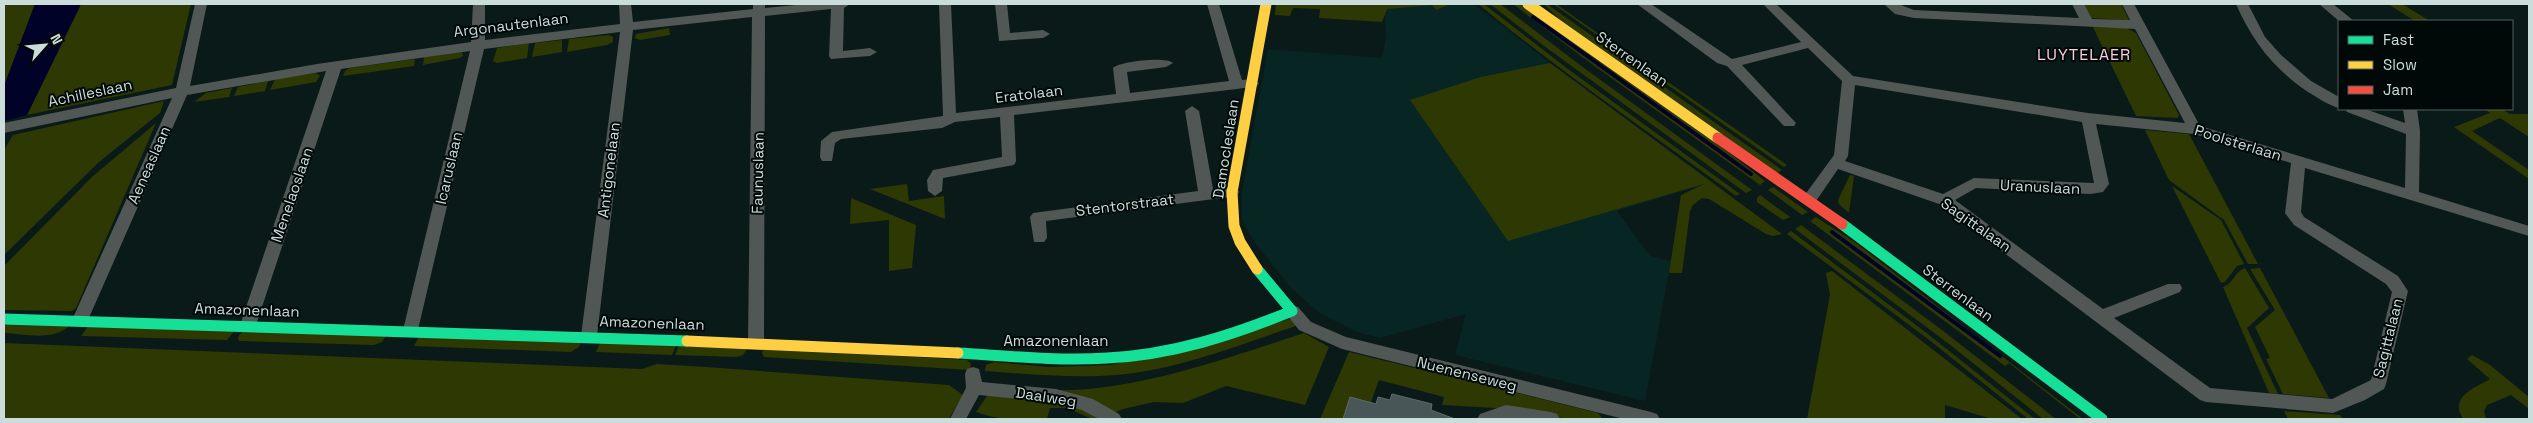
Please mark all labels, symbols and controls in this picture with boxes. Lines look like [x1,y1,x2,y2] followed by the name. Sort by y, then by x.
[453,8,569,41] street label: Argonautenlaan
[20,20,70,70] north arrow
[2338,20,2513,110] legend
[1592,27,1672,90] street label: Sterrenlaan
[2383,30,2414,49] text: Fast
[46,31,67,47] text: N
[2037,44,2131,65] district label: LUYTELAER
[2383,55,2417,74] text: Slow
[46,74,134,111] street label: Achilleslaan
[994,80,1064,107] street label: Eratolaan
[2383,80,2413,99] text: Jam
[1208,98,1243,200] street label: Damocleslaan
[2192,120,2284,165] street label: Poolsterlaan
[593,121,624,219] street label: Antigonelaan
[123,123,174,207] street label: Aeneaslaan
[431,130,466,206] street label: Icaruslaan
[747,132,768,214] street label: Faunuslaan
[266,145,317,245] street label: Menelaoslaan
[1999,175,2081,198] street label: Uranuslaan
[1075,189,1175,220] street label: Stentorstraat
[1937,193,2015,256] street label: Sagittalaan
[1919,260,1998,325] street label: Sterrenlaan
[2368,296,2407,380] street label: Sagittalaan
[194,298,300,321] street label: Amazonenlaan
[599,311,705,334] street label: Amazonenlaan
[1003,331,1109,350] street label: Amazonenlaan
[1415,352,1519,395] street label: Nuenenseweg
[1014,382,1078,411] street label: Daalweg

